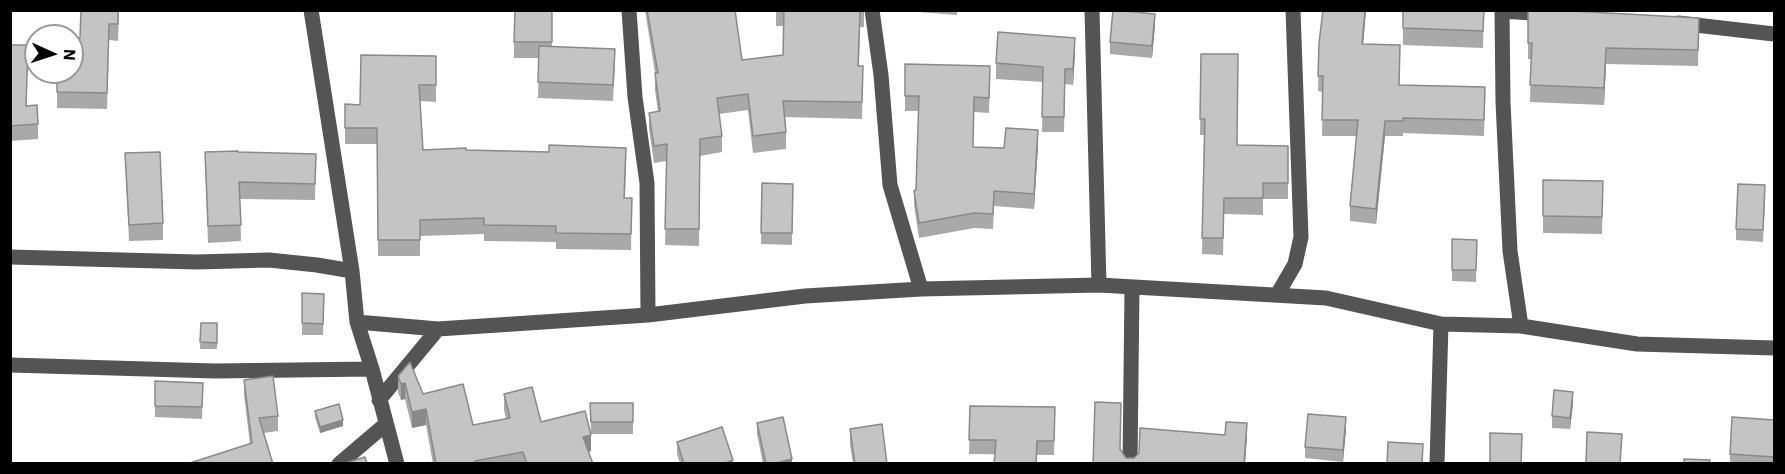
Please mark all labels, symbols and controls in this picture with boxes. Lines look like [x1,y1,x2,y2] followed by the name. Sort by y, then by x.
[24,24,84,84] north arrow
[60,49,80,61] text: N

